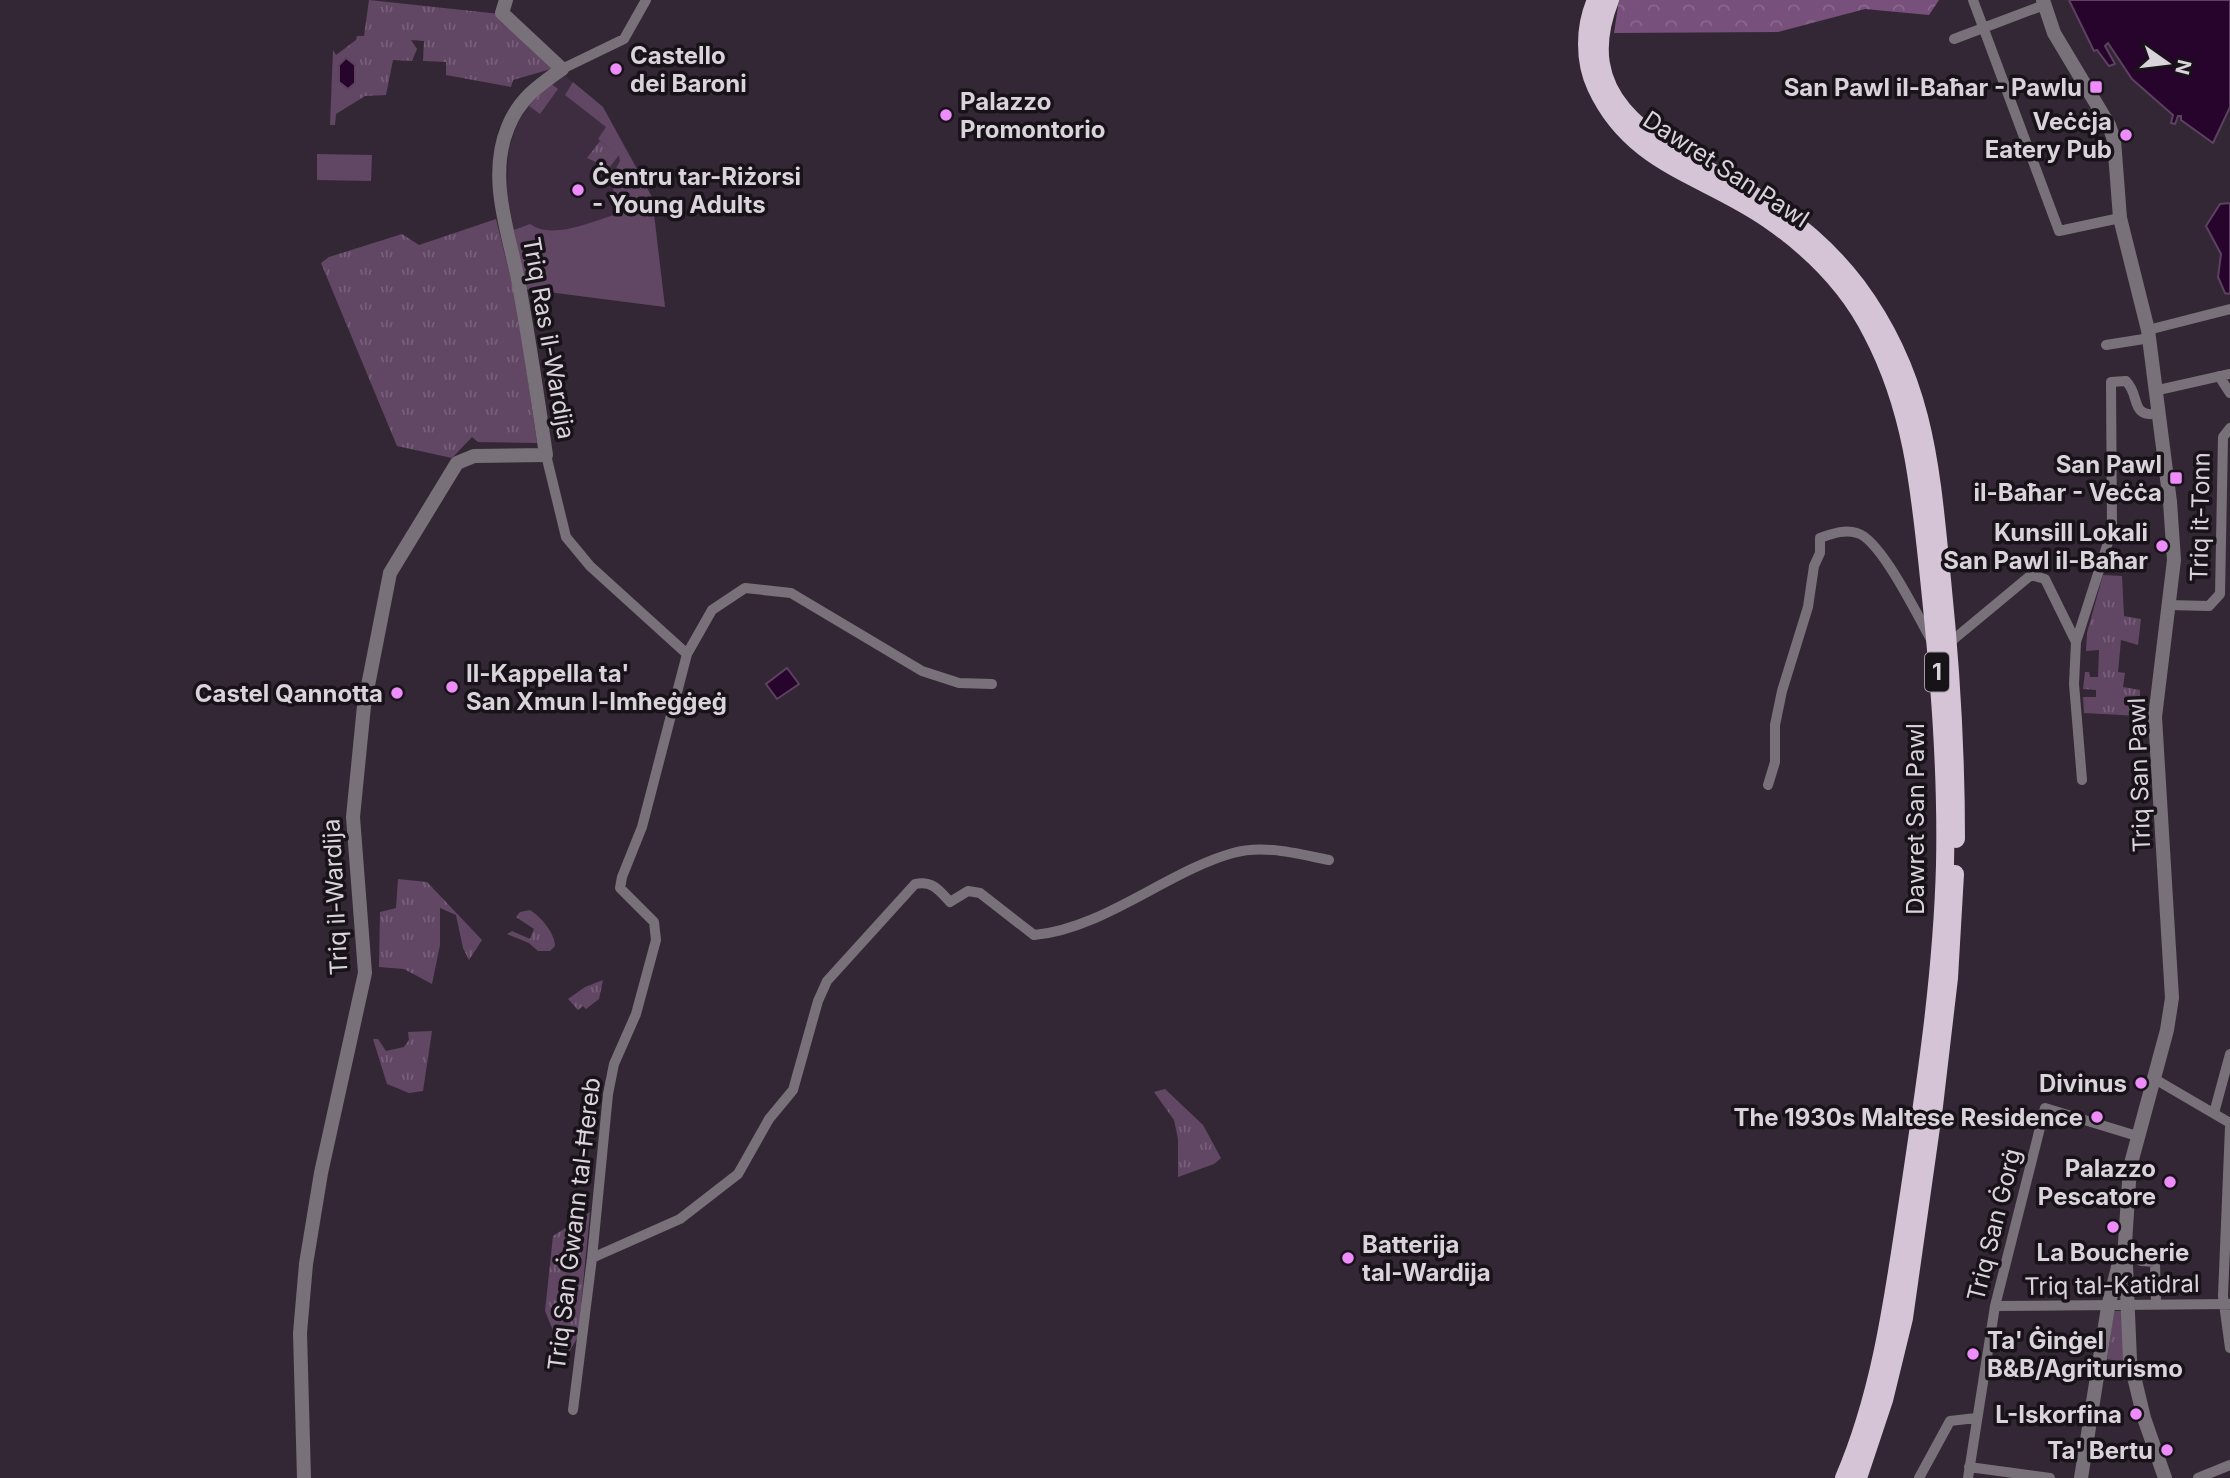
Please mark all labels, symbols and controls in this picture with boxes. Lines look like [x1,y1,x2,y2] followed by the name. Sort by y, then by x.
[2132,28,2202,98] north arrow
[630,41,747,98] place label: Castello dei Baroni
[2170,57,2196,77] text: N
[608,61,624,77] marker: Castello dei Baroni
[1784,73,2082,102] place label: San Pawl il-Baħar - Pawlu
[2088,79,2104,95] marker: San Pawl il-Baħar - Pawlu
[960,87,1105,144] place label: Palazzo Promontorio
[1638,105,1814,233] street label: Dawret San Pawl
[938,107,954,123] marker: Palazzo Promontorio
[1985,107,2112,164] place label: Veċċja Eatery Pub
[2118,127,2134,143] marker: Veċċja Eatery Pub
[592,162,801,219] place label: Ċentru tar-Riżorsi - Young Adults
[570,182,586,198] marker: Ċentru tar-Riżorsi - Young Adults
[517,235,581,441] street label: Triq Ras il-Wardija
[1974,450,2162,507] place label: San Pawl il-Baħar - Veċċa
[2184,452,2216,582] street label: Triq it-Tonn
[2168,470,2184,486] marker: San Pawl il-Baħar - Veċċa
[1943,518,2148,575] place label: Kunsill Lokali San Pawl il-Baħar
[2154,538,2170,554] marker: Kunsill Lokali San Pawl il-Baħar
[1925,652,1949,692] road number: 1
[466,659,727,716] place label: Il-Kappella ta' San Xmun l-Imħeġġeġ
[195,679,383,708] place label: Castel Qannotta
[444,679,460,695] marker: Il-Kappella ta' San Xmun l-Imħeġġeġ
[389,685,405,701] marker: Castel Qannotta
[2122,697,2156,853] street label: Triq San Pawl
[1901,723,1930,915] street label: Dawret San Pawl
[316,818,354,976] street label: Triq il-Wardija
[2039,1069,2127,1098] place label: Divinus
[2133,1075,2149,1091] marker: Divinus
[542,1076,606,1372] street label: Triq San Ġwann tal-Ħereb
[1733,1103,2083,1132] place label: The 1930s Maltese Residence
[2089,1109,2105,1125] marker: The 1930s Maltese Residence
[1961,1146,2027,1304] street label: Triq San Ġorġ
[2038,1154,2156,1211] place label: Palazzo Pescatore
[2162,1174,2178,1190] marker: Palazzo Pescatore
[2105,1219,2121,1235] marker: La Boucherie
[1362,1230,1491,1287] place label: Batterija tal-Wardija
[2037,1238,2189,1267] place label: La Boucherie
[1340,1250,1356,1266] marker: Batterija tal-Wardija
[2024,1269,2200,1301] street label: Triq tal-Katidral
[1987,1326,2183,1383] place label: Ta' Ġinġel B&B/Agriturismo
[1965,1346,1981,1362] marker: Ta' Ġinġel B&B/Agriturismo
[1995,1400,2122,1429] place label: L-Iskorfina
[2128,1406,2144,1422] marker: L-Iskorfina
[2047,1436,2153,1465] place label: Ta' Bertu
[2159,1442,2175,1458] marker: Ta' Bertu

